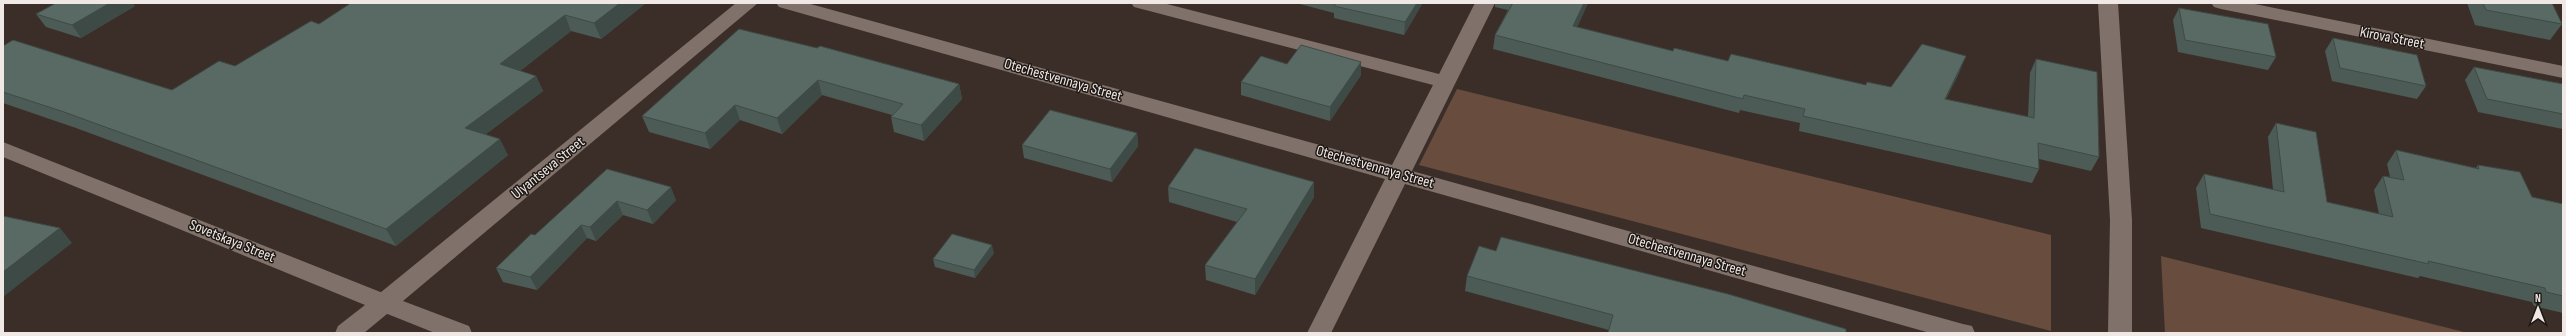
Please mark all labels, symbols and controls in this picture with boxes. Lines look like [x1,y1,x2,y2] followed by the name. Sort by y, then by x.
[2358,22,2426,54] street label: Kirova Street
[1002,54,1125,106] street label: Otechestvennaya Street
[507,132,589,203] street label: Ulyantseva Street
[1314,141,1437,193] street label: Otechestvennaya Street
[186,215,278,267] street label: Sovetskaya Street
[1626,229,1749,281] street label: Otechestvennaya Street
[2518,288,2558,328] north arrow
[2535,292,2541,305] text: N

